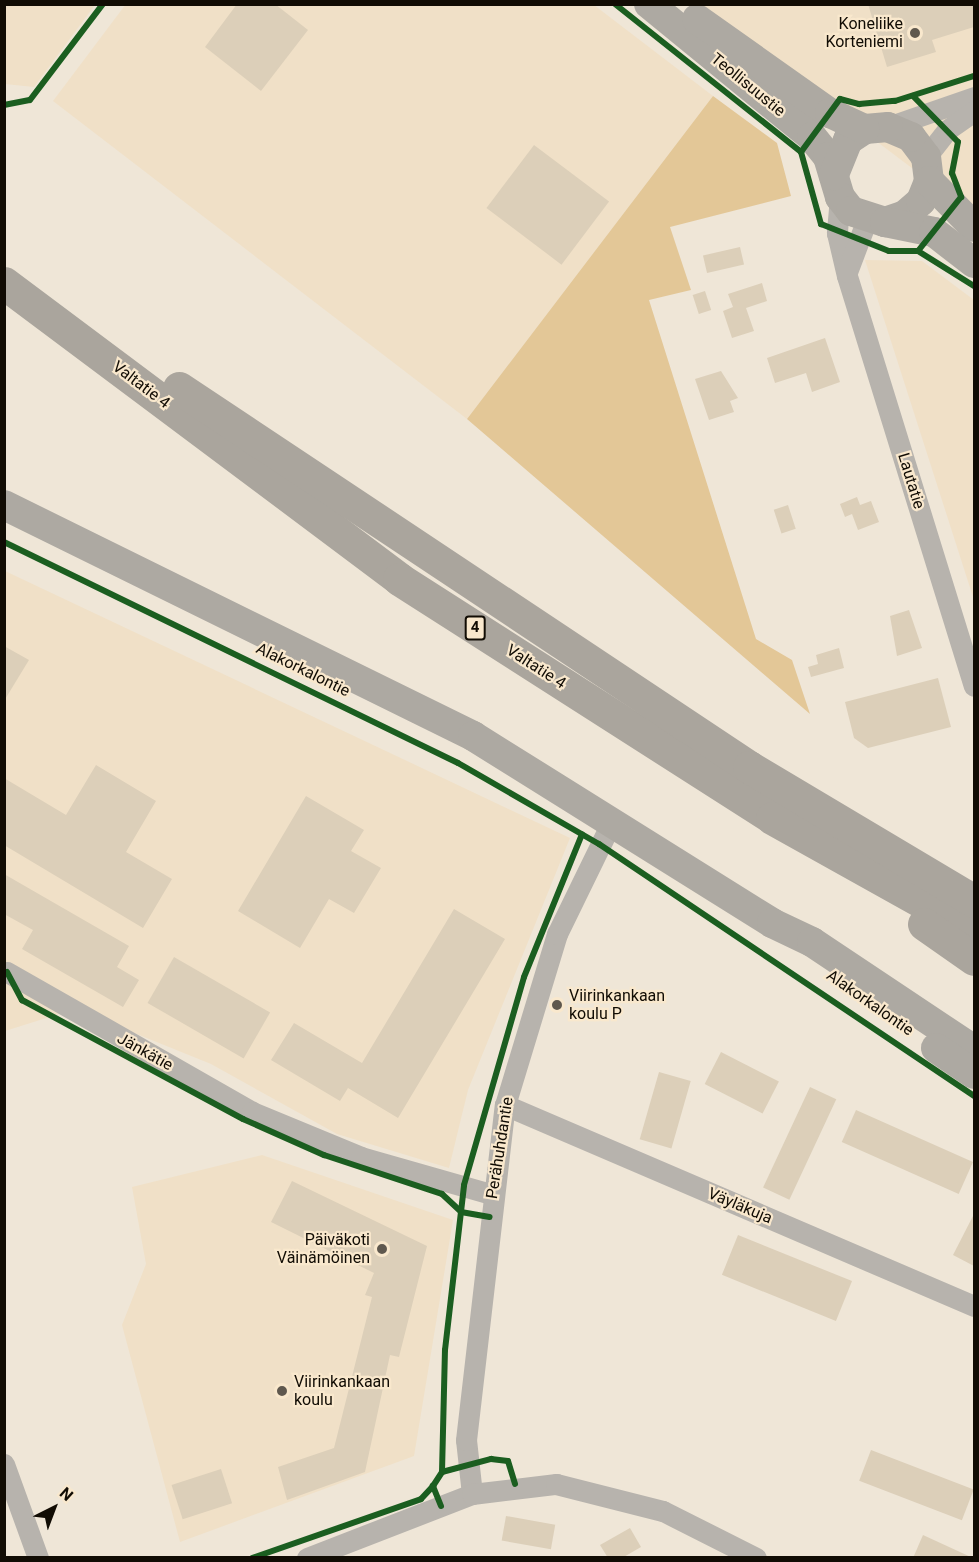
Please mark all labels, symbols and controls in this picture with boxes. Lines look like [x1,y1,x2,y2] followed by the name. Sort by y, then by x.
[825,14,903,52] place label: Koneliike Korteniemi
[908,26,922,40] marker: Koneliike Korteniemi
[707,49,789,121] street label: Teollisuustie
[108,357,174,413] street label: Valtatie 4
[893,451,929,511] street label: Lautatie
[464,616,486,640] road number: 4
[253,639,353,701] street label: Alakorkalontie
[503,641,569,693] street label: Valtatie 4
[823,966,917,1040] street label: Alakorkalontie
[569,986,665,1024] place label: Viirinkankaan koulu P
[550,998,564,1012] marker: Viirinkankaan koulu P
[114,1029,176,1075] street label: Jänkätie
[482,1096,518,1200] street label: Perähuhdantie
[705,1184,775,1228] street label: Väyläkuja
[277,1230,370,1268] place label: Päiväkoti Väinämöinen
[375,1242,389,1256] marker: Päiväkoti Väinämöinen
[294,1372,390,1410] place label: Viirinkankaan koulu
[275,1384,289,1398] marker: Viirinkankaan koulu
[24,1478,84,1538] north arrow
[56,1483,77,1505] text: N

